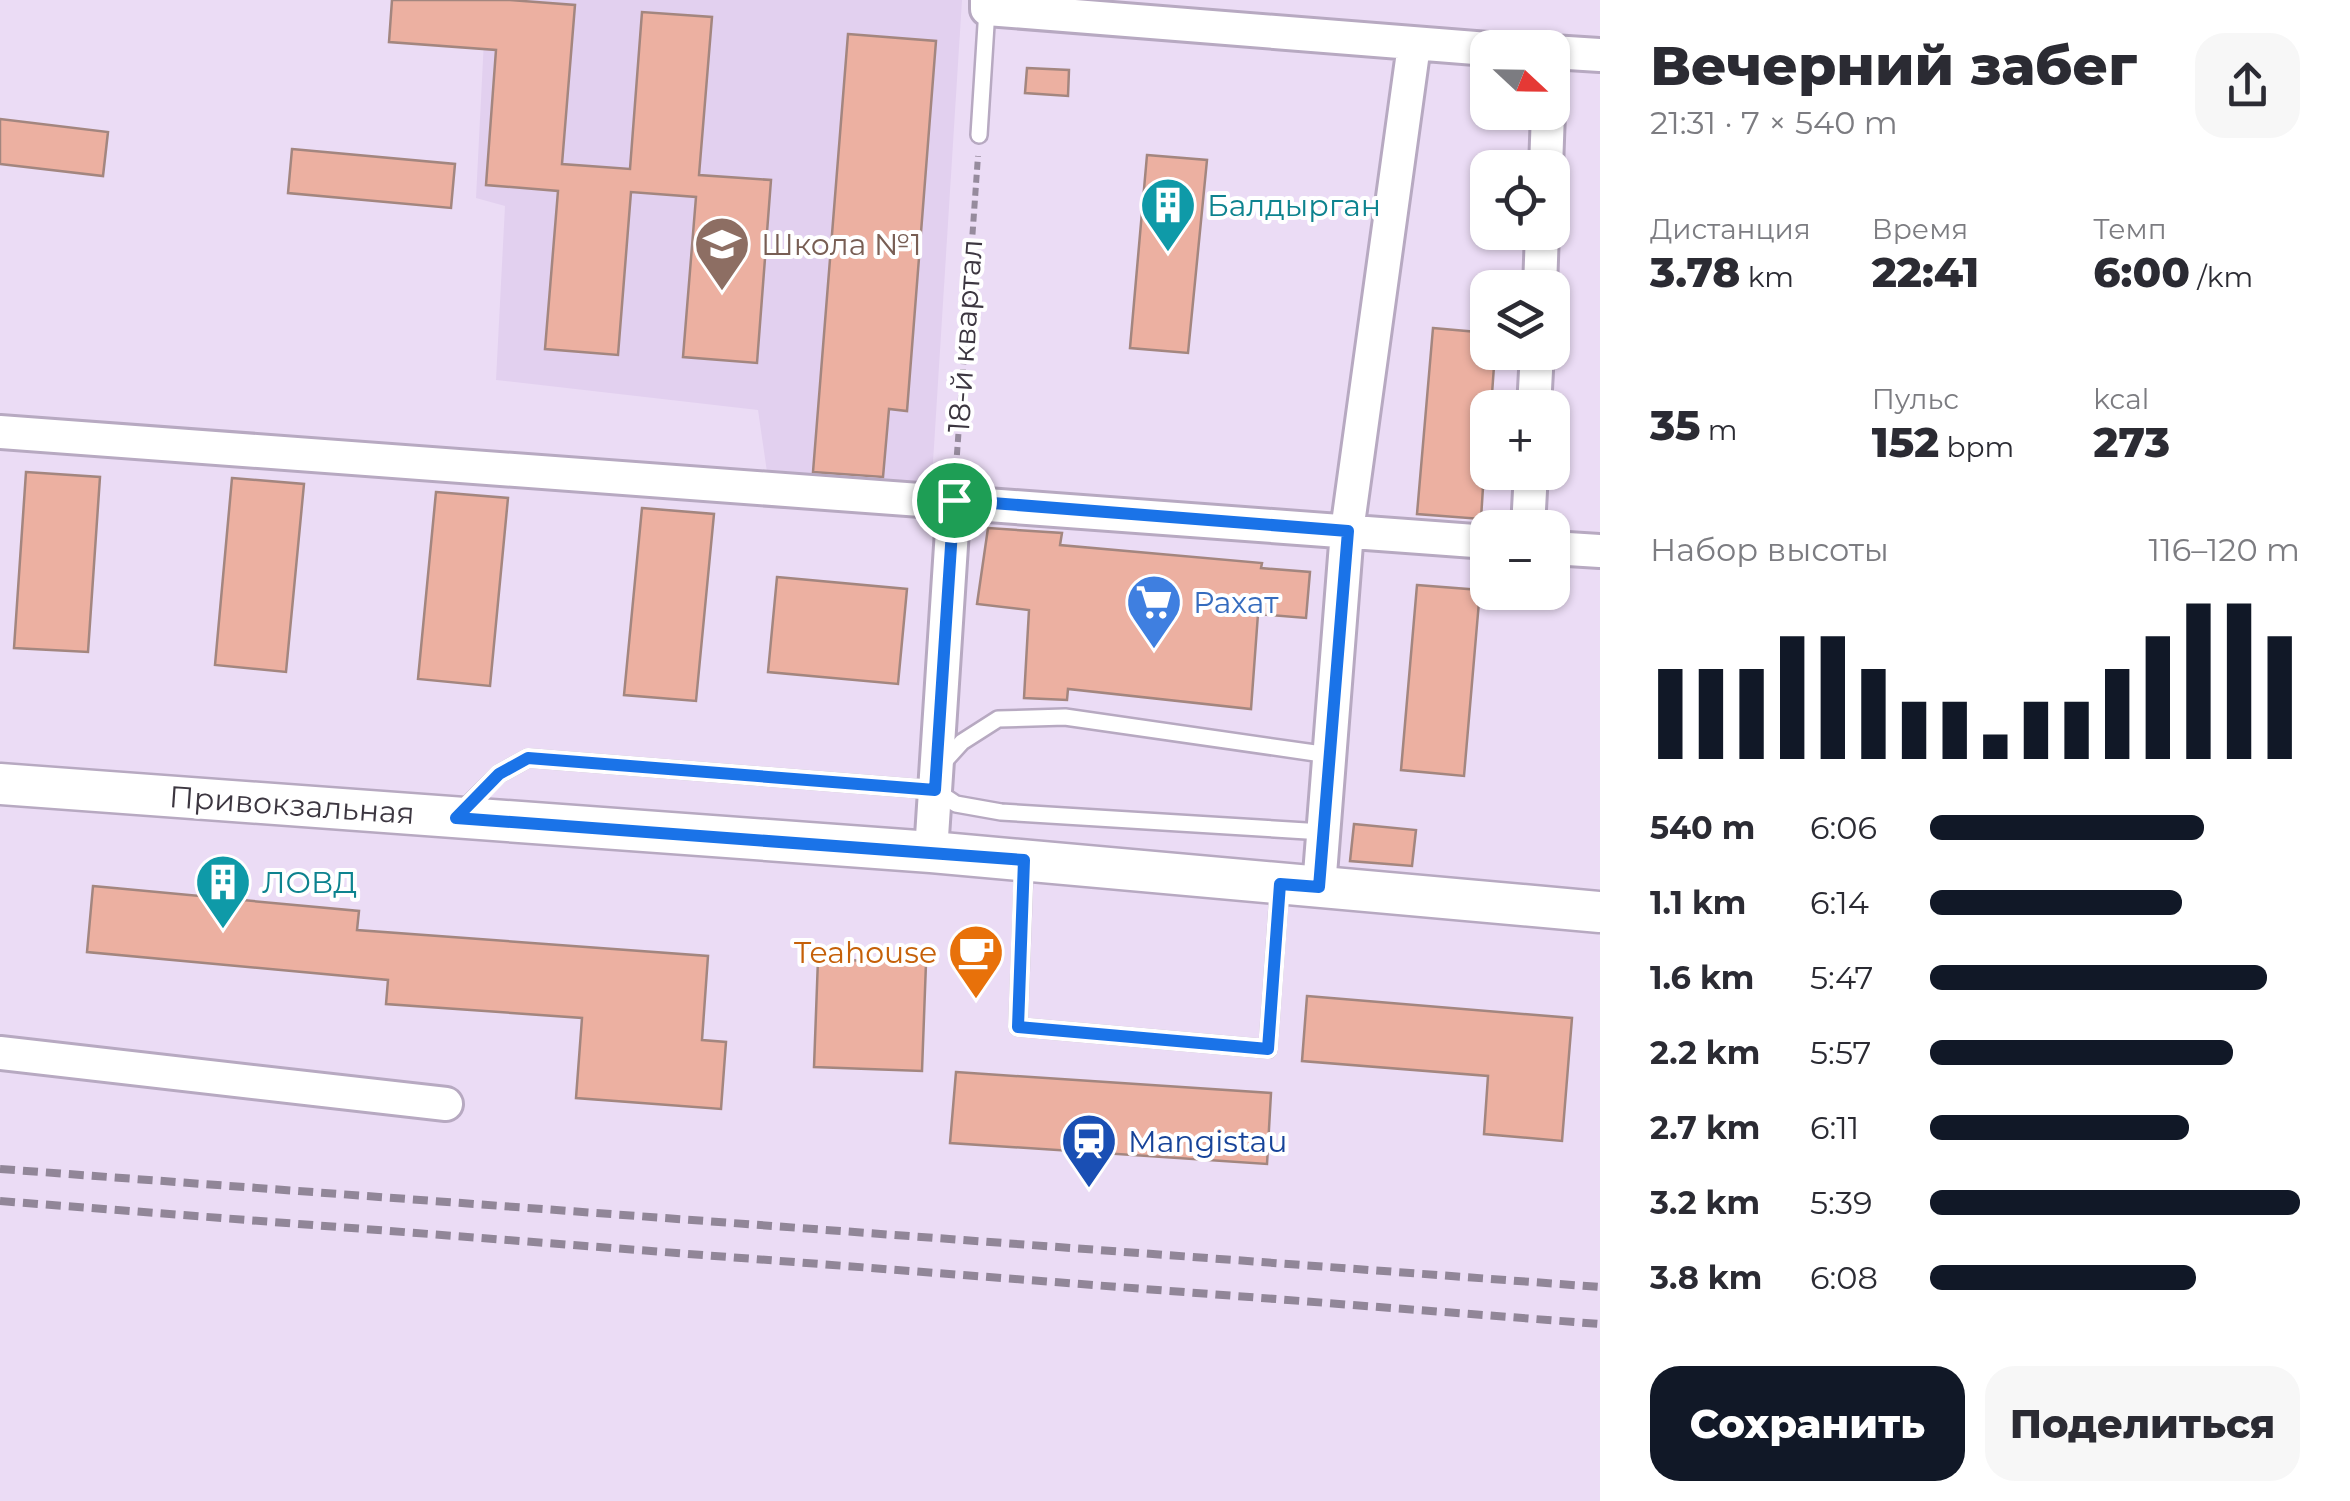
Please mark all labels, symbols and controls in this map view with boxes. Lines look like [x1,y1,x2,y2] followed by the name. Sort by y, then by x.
[1470,30,1570,130] north arrow
[1470,30,1570,610] map controls
[1650,32,2137,99] text: Вечерний забег
[2195,33,2300,138] button: share
[1650,103,1898,142] text: 21:31 · 7 × 540 m
[1470,150,1570,250] button: locate
[1138,175,1198,254] building icon: Балдырган
[1207,187,1381,224] place label: Балдырган
[1650,212,1811,246] text: Дистанция
[1872,212,1968,246] text: Время
[2093,212,2167,246] text: Темп
[692,214,752,293] school or university icon: Школа №1
[761,226,922,263] place label: Школа №1
[940,238,990,434] street label: 18-й квартал
[1650,246,1740,298] text: 3.78
[1872,246,1979,298] text: 22:41
[2093,246,2190,298] text: 6:00
[1740,260,1794,294] text: km
[2190,260,2253,294] text: /km
[1470,270,1570,370] button: layers
[1872,382,1959,416] text: Пульс
[2093,382,2149,416] text: kcal
[1470,390,1570,490] button: +
[1650,399,1700,451] text: 35
[1700,413,1737,447] text: m
[1872,416,1939,468] text: 152
[2093,416,2170,468] text: 273
[1939,430,2014,464] text: bpm
[912,458,997,543] pin
[927,473,982,528] icon: arrive
[1470,510,1570,610] button: −
[1650,530,1889,569] text: Набор высоты
[2149,530,2300,569] text: 116–120 m
[1124,572,1184,651] supermarket icon: Рахат
[1193,584,1279,621] place label: Рахат
[168,778,416,832] street label: Привокзальная
[1650,808,1755,847] text: 540 m
[1810,808,1877,847] text: 6:06
[193,852,253,931] building icon: ЛОВД
[262,864,357,901] place label: ЛОВД
[1650,883,1746,922] text: 1.1 km
[1810,883,1869,922] text: 6:14
[946,922,1006,1001] cafe icon: Teahouse
[794,934,937,971] place label: Teahouse
[1650,958,1754,997] text: 1.6 km
[1810,958,1873,997] text: 5:47
[1650,1033,1760,1072] text: 2.2 km
[1810,1033,1871,1072] text: 5:57
[1650,1108,1760,1147] text: 2.7 km
[1810,1108,1859,1147] text: 6:11
[1059,1111,1119,1190] station icon: Mangistau
[1128,1123,1287,1160] place label: Mangistau
[1650,1183,1760,1222] text: 3.2 km
[1810,1183,1872,1222] text: 5:39
[1650,1258,1762,1297] text: 3.8 km
[1810,1258,1878,1297] text: 6:08
[1650,1366,1965,1481] button: Сохранить
[1985,1366,2300,1481] button: Поделиться

